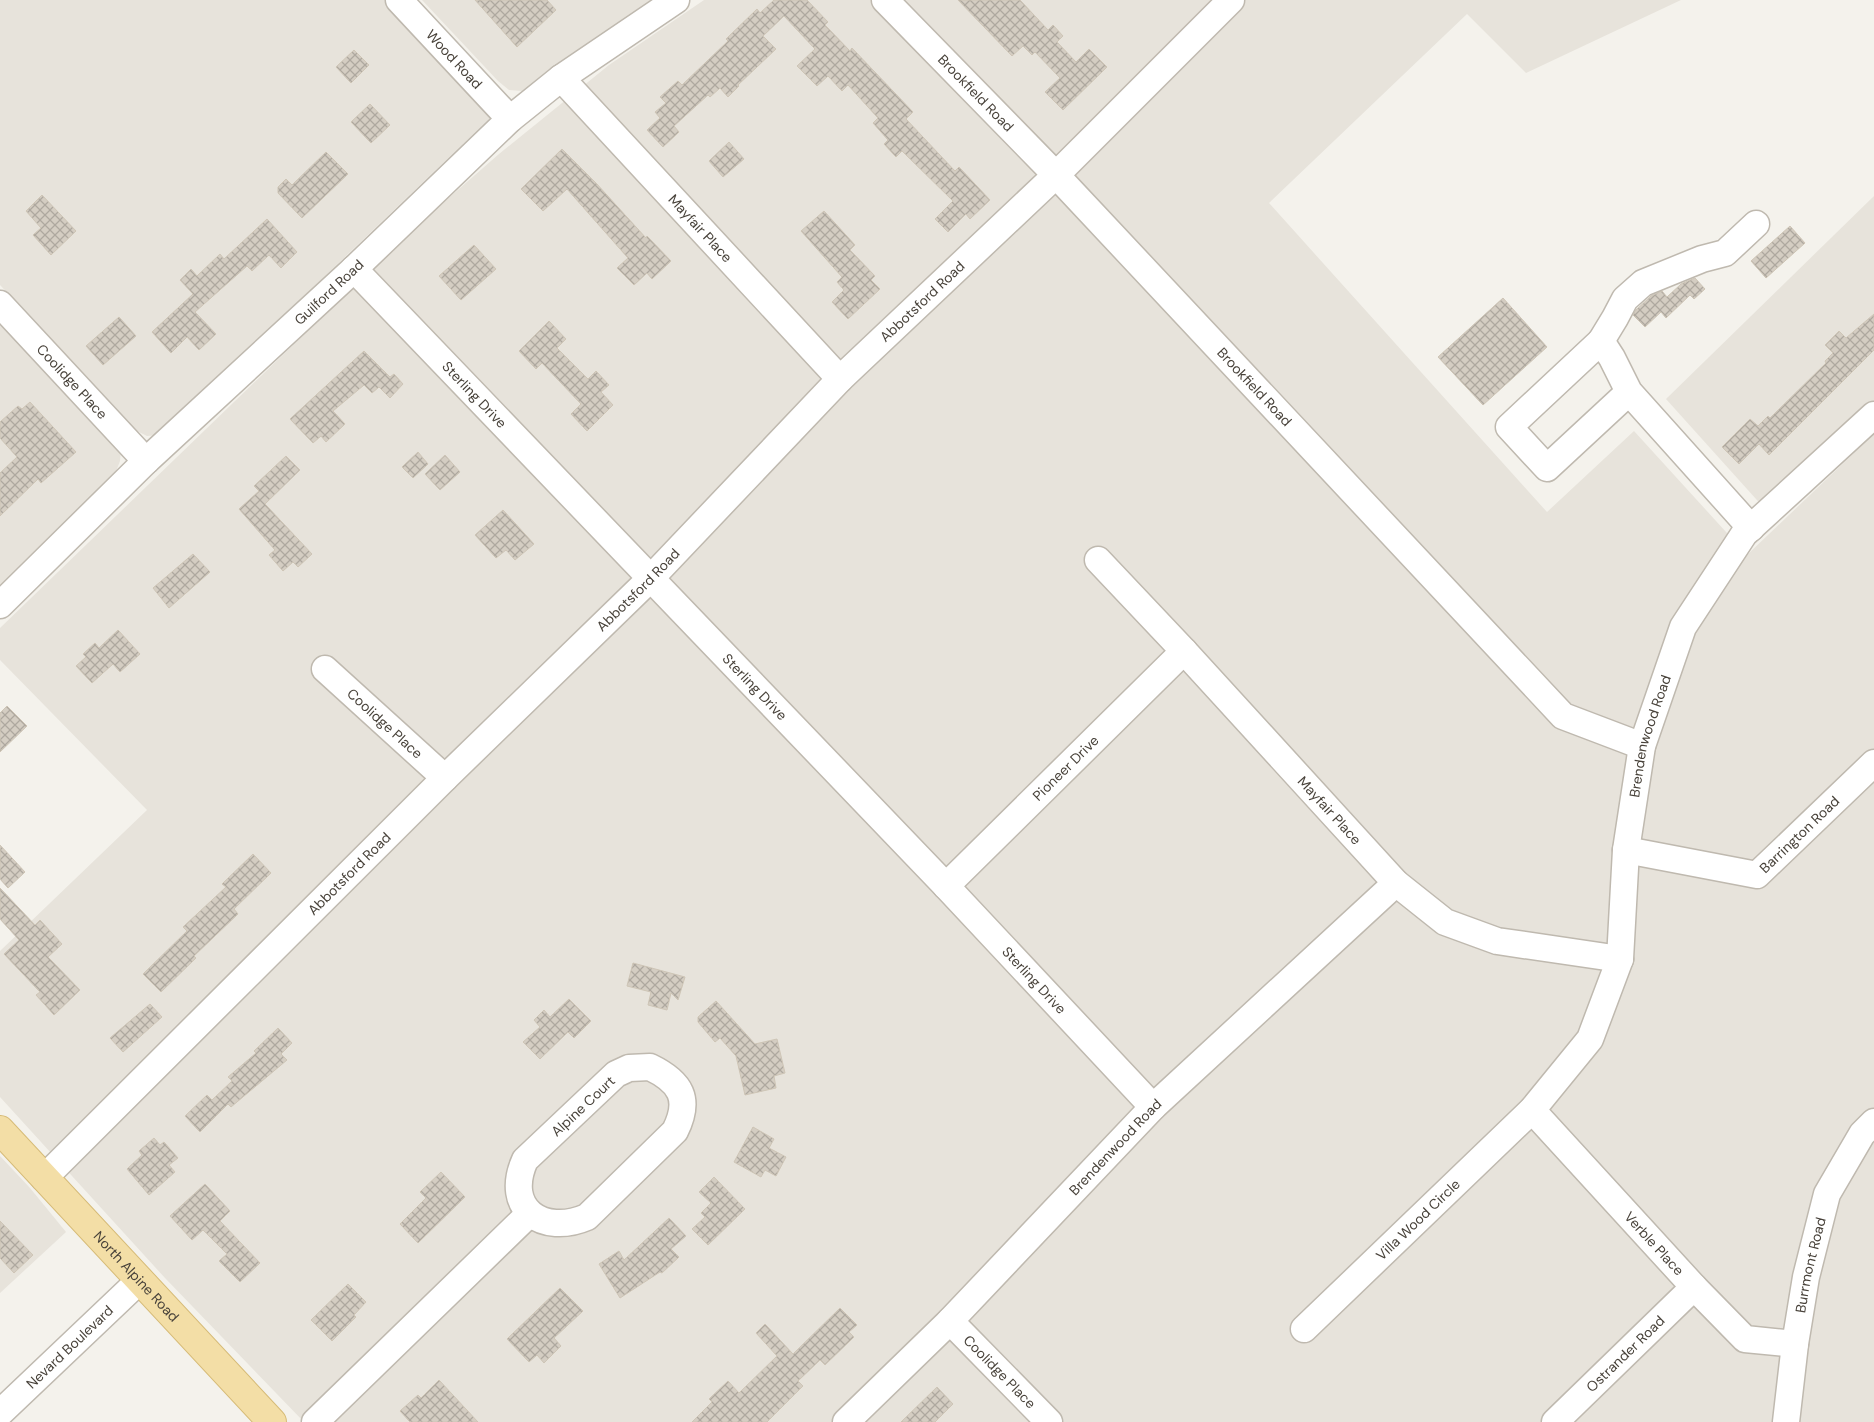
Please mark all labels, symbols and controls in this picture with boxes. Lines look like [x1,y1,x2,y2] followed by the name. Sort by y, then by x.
[422,26,486,93] street label: Wood Road
[934,51,1018,135] street label: Brookfield Road
[664,191,736,266] street label: Mayfair Place
[290,256,367,329] street label: Guilford Road
[876,257,968,346] street label: Abbotsford Road
[33,340,112,423] street label: Coolidge Place
[1213,344,1296,430] street label: Brookfield Road
[438,357,511,432] street label: Sterling Drive
[593,545,683,635] street label: Abbotsford Road
[719,650,791,724] street label: Sterling Drive
[1625,673,1675,799] street label: Brendenwood Road
[343,685,427,762] street label: Coolidge Place
[1029,731,1102,805] street label: Pioneer Drive
[1294,772,1365,848] street label: Mayfair Place
[1756,792,1843,877] street label: Barrington Road
[304,828,395,919] street label: Abbotsford Road
[998,943,1070,1018] street label: Sterling Drive
[547,1072,619,1140] street label: Alpine Court
[1065,1095,1165,1199] street label: Brendenwood Road
[1372,1175,1464,1264] street label: Villa Wood Circle
[1621,1208,1688,1279] street label: Verble Place
[1791,1215,1830,1314] street label: Burrmont Road
[90,1227,183,1325] street label: North Alpine Road
[22,1301,117,1392] street label: Nevard Boulevard
[1582,1312,1668,1396] street label: Ostrander Road
[960,1331,1040,1412] street label: Coolidge Place

